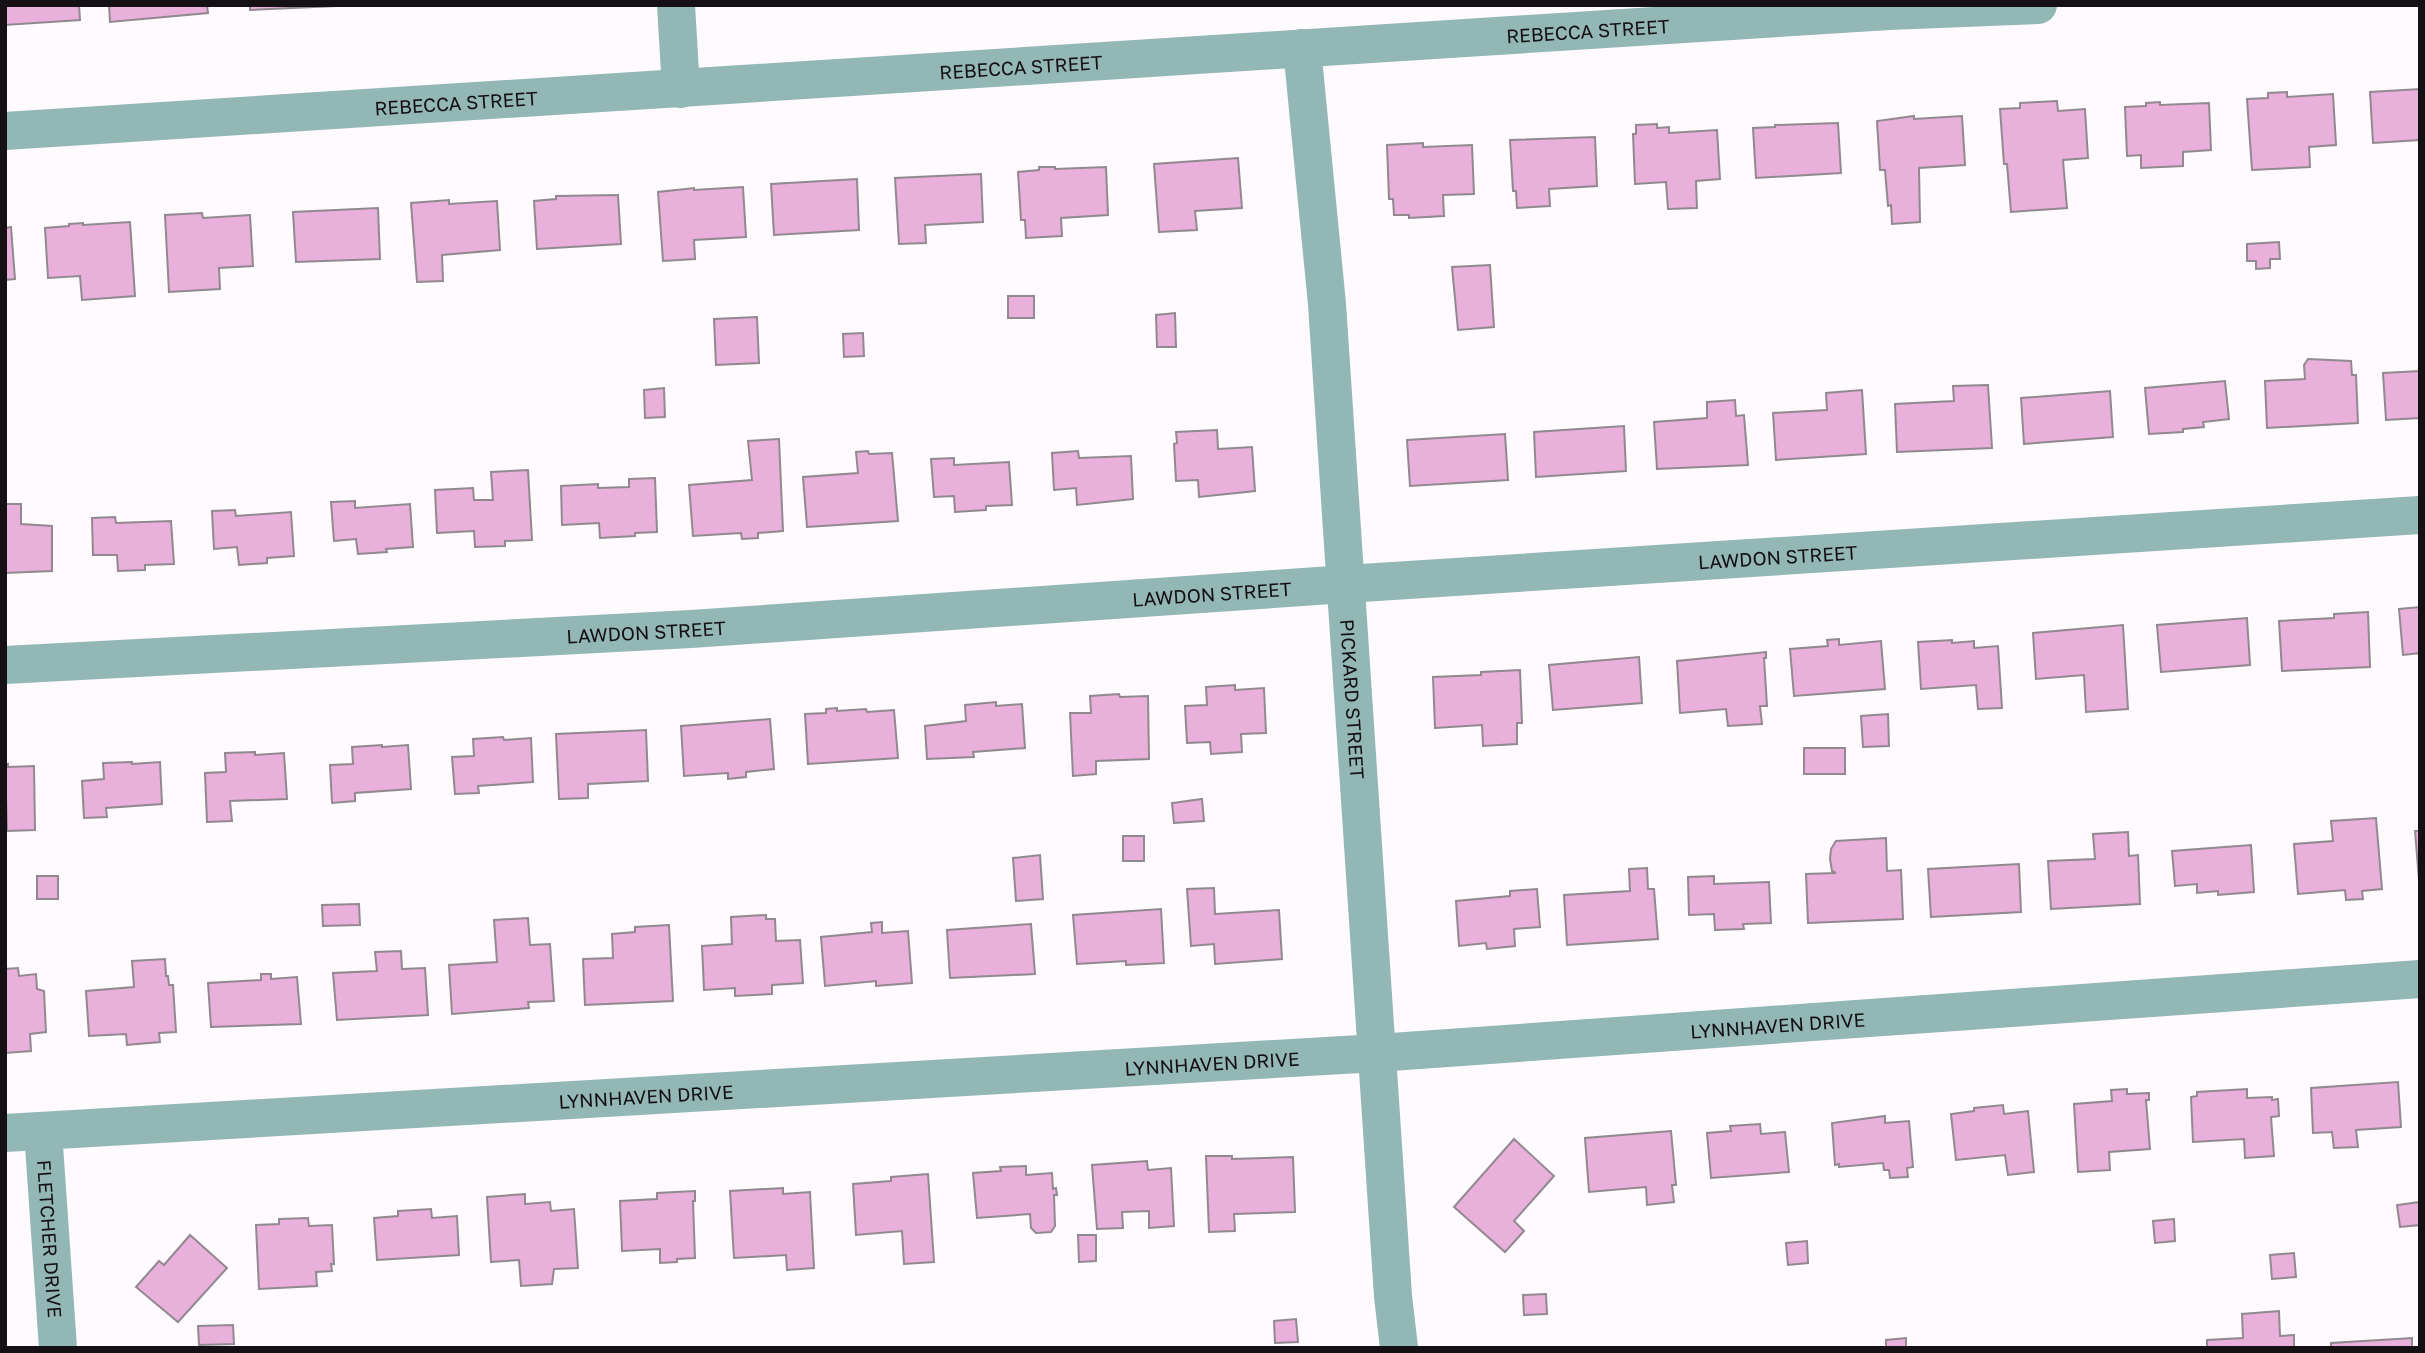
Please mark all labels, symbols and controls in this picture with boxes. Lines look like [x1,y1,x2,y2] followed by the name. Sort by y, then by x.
[1505,13,1670,47] street label: REBECCA STREET
[939,50,1104,83] street label: REBECCA STREET
[374,86,539,119] street label: REBECCA STREET
[1697,540,1858,573] street label: LAWDON STREET
[1131,576,1292,610] street label: LAWDON STREET
[566,615,727,647] street label: LAWDON STREET
[1336,618,1370,780] street label: PICKARD STREET
[1689,1007,1866,1042] street label: LYNNHAVEN DRIVE
[1124,1046,1300,1079] street label: LYNNHAVEN DRIVE
[558,1079,734,1112] street label: LYNNHAVEN DRIVE
[34,1159,67,1319] street label: FLETCHER DRIVE

